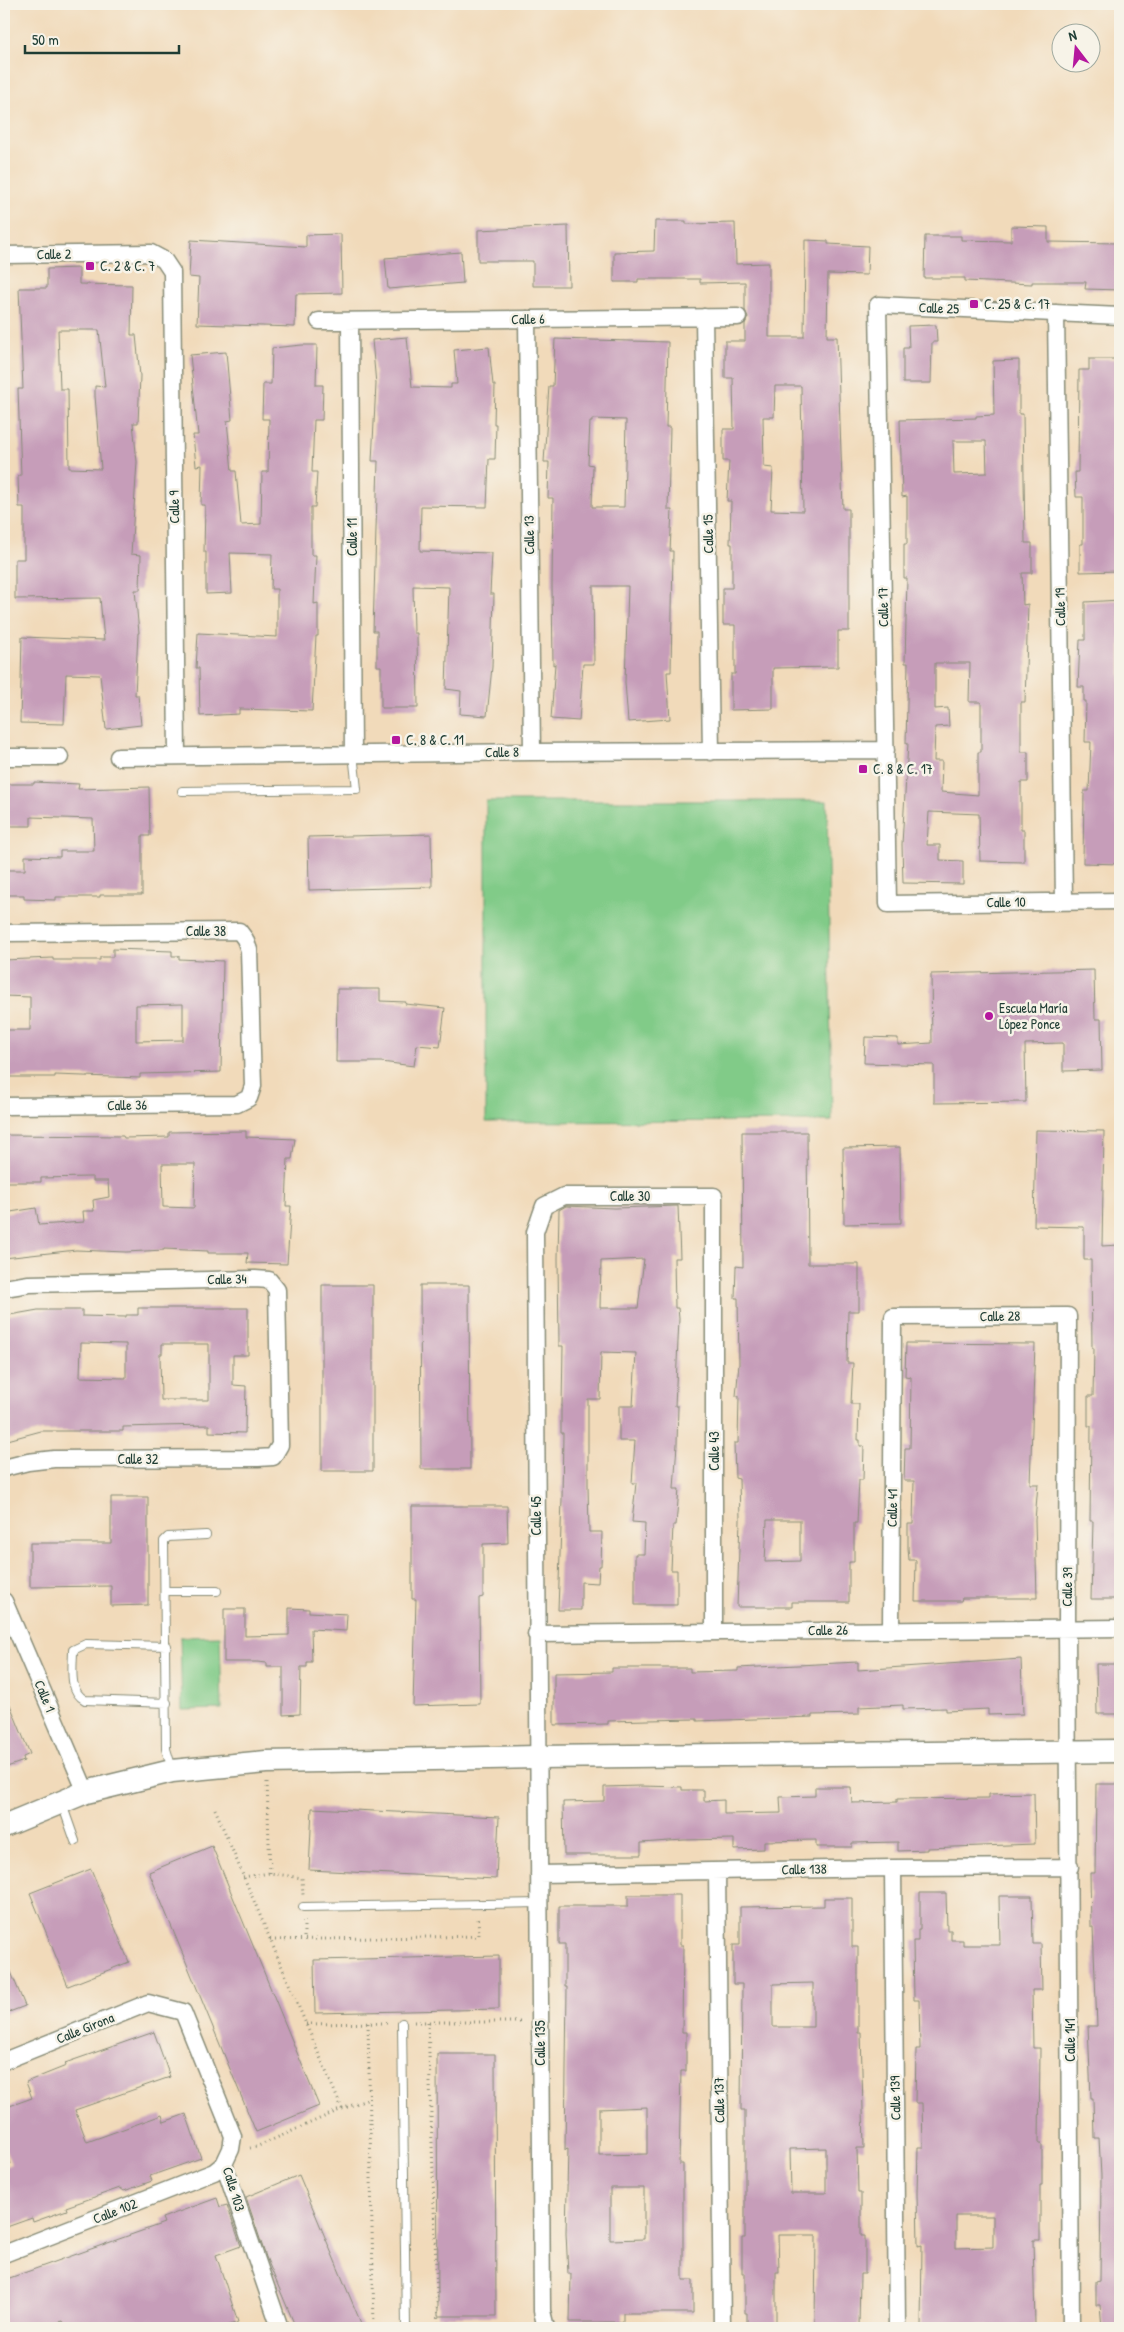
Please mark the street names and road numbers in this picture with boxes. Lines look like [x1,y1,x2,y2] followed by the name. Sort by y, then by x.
[37,244,72,263] street label: Calle 2
[918,297,960,318] street label: Calle 25
[511,309,545,328] street label: Calle 6
[164,490,183,524] street label: Calle 9
[698,514,717,554] street label: Calle 15
[519,515,538,555] street label: Calle 13
[342,518,361,556] street label: Calle 11
[873,587,892,627] street label: Calle 17
[1050,588,1069,626] street label: Calle 19
[485,742,519,761] street label: Calle 8
[986,892,1026,911] street label: Calle 10
[186,921,226,940] street label: Calle 38
[107,1095,147,1114] street label: Calle 36
[610,1186,650,1205] street label: Calle 30
[207,1269,247,1288] street label: Calle 34
[980,1306,1020,1325] street label: Calle 28
[704,1431,723,1471] street label: Calle 43
[118,1449,159,1468] street label: Calle 32
[882,1489,901,1527] street label: Calle 41
[526,1496,545,1536] street label: Calle 45
[1057,1567,1076,1607] street label: Calle 39
[808,1620,849,1639] street label: Calle 26
[30,1677,61,1715] street label: Calle 1
[781,1859,827,1878] street label: Calle 138
[53,2007,117,2048] street label: Calle Girona
[1060,2018,1079,2062] street label: Calle 141
[530,2020,549,2066] street label: Calle 135
[885,2076,904,2120] street label: Calle 139
[709,2077,728,2123] street label: Calle 137
[219,2164,250,2213] street label: Calle 103
[90,2193,140,2228] street label: Calle 102

